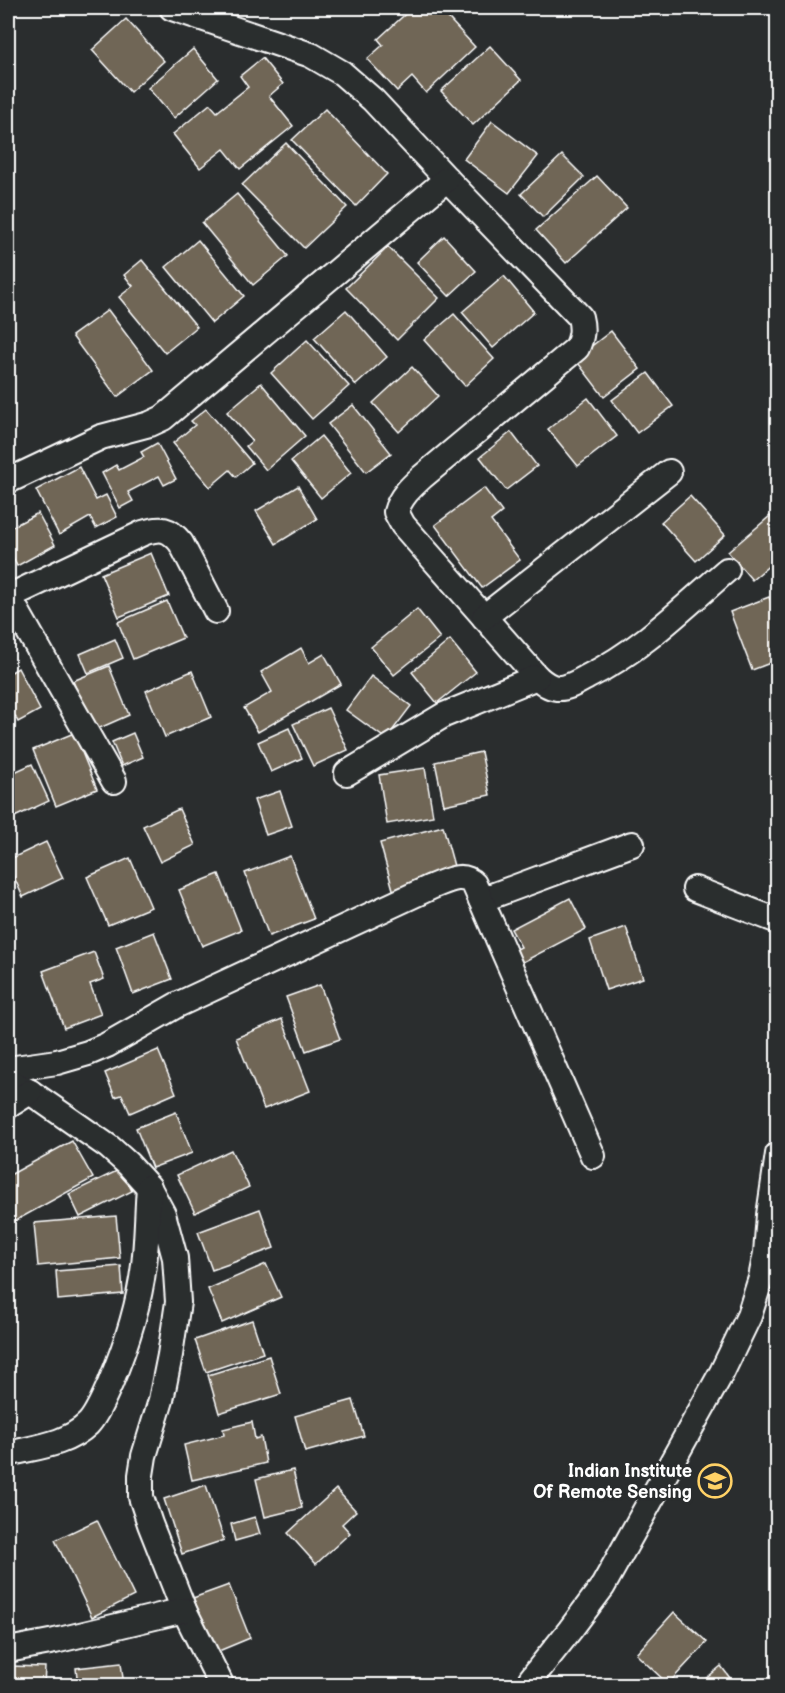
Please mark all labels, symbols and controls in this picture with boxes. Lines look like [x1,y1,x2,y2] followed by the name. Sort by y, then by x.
[533,1461,692,1503] place label: Indian Institute Of Remote Sensing
[697,1463,733,1499] school or university icon: Indian Institute Of Remote Sensing

